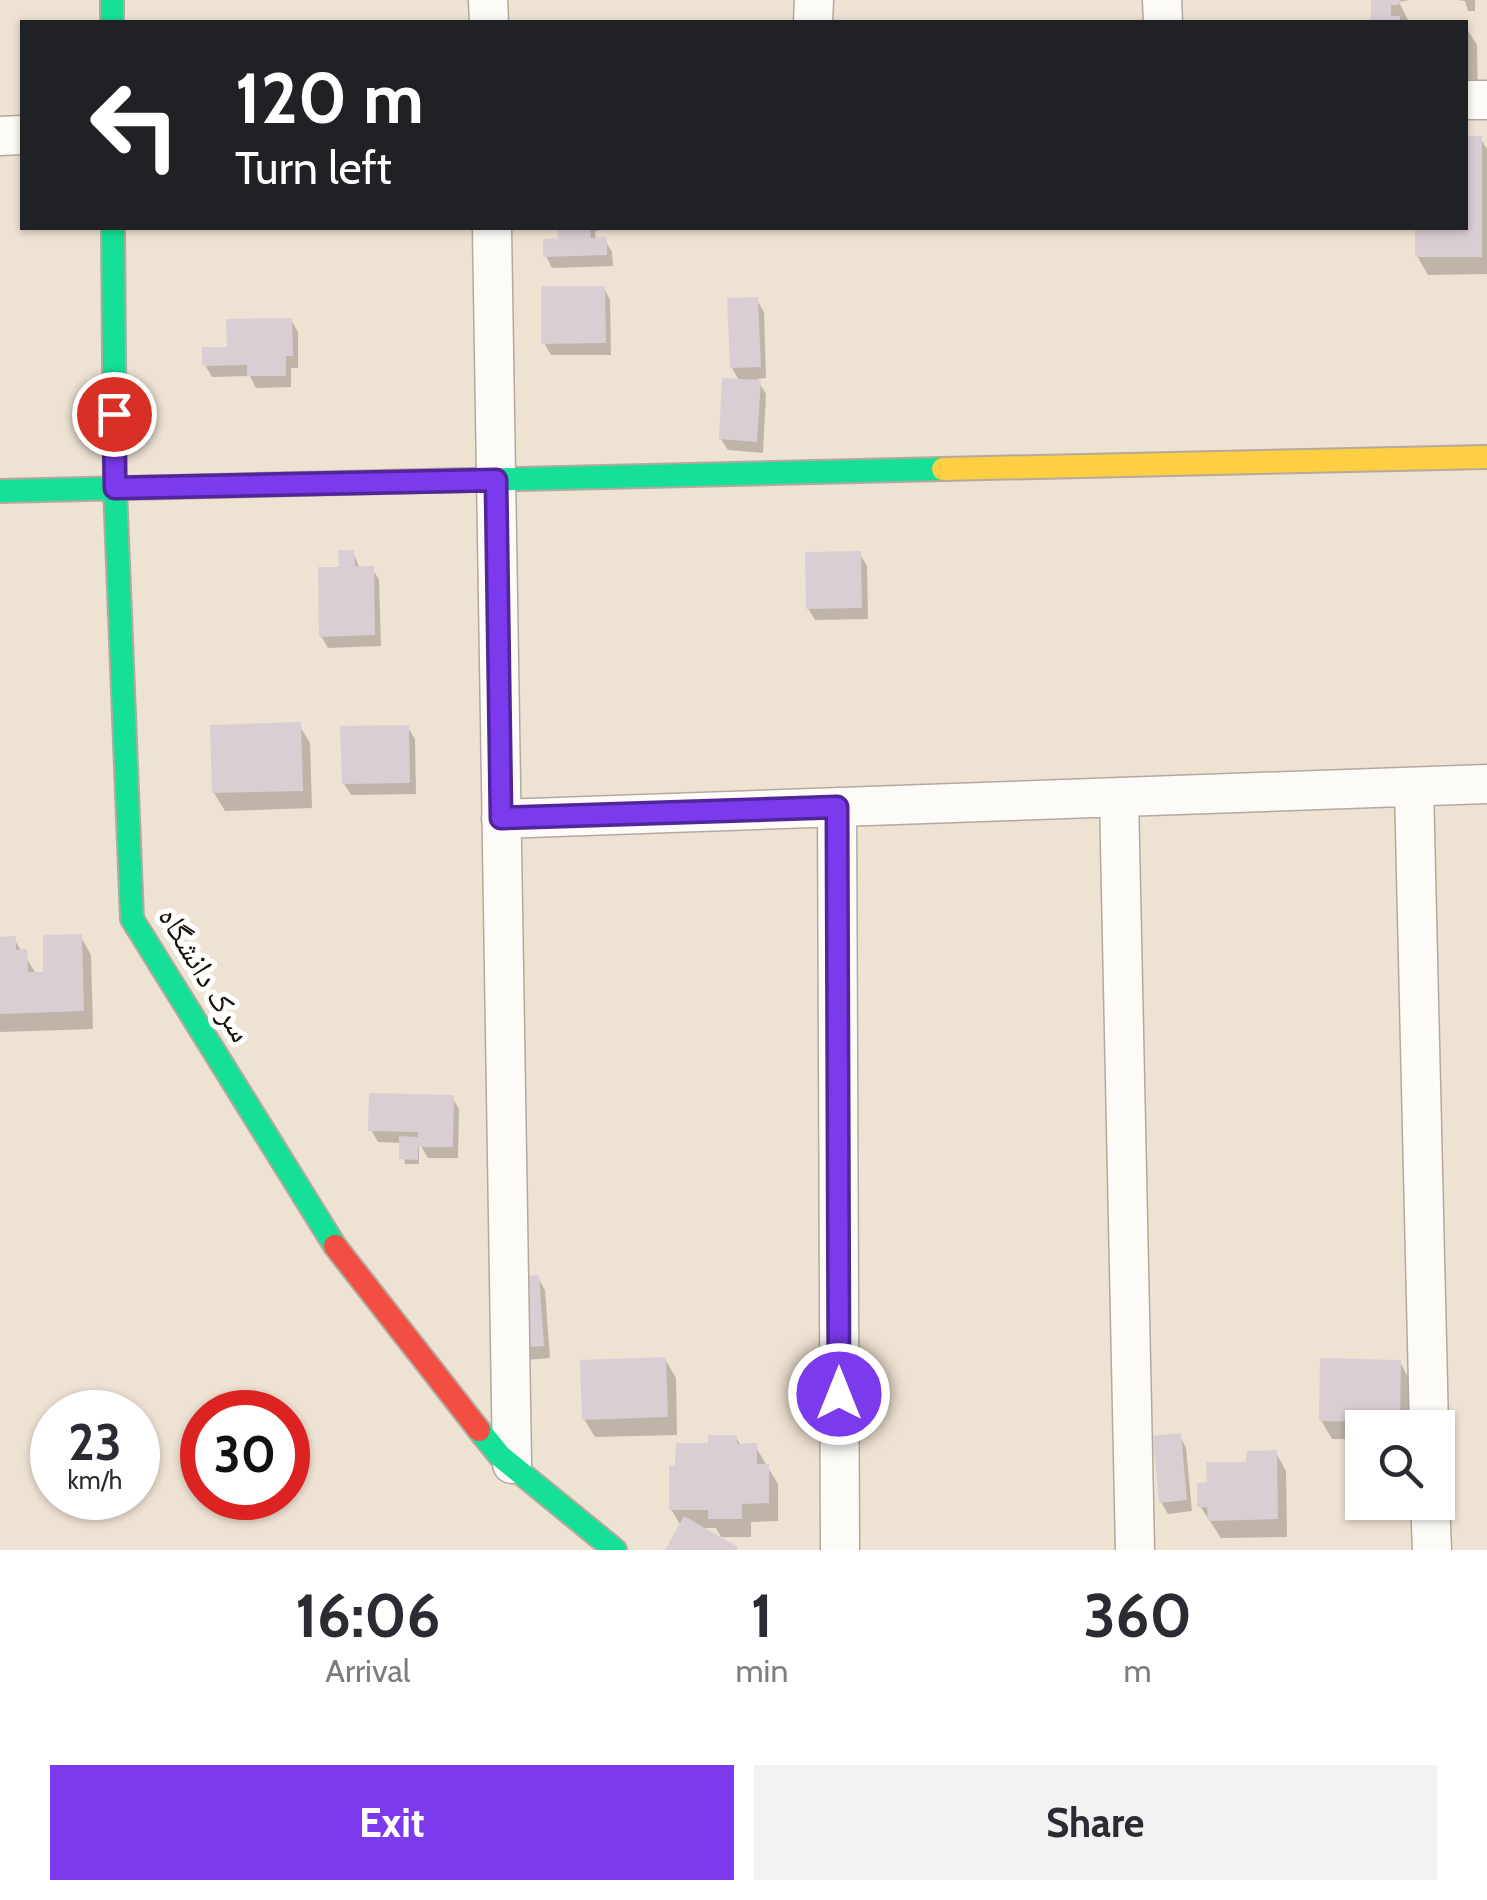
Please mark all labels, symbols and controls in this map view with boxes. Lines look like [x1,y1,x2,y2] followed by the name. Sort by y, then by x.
[235,55,424,141] text: 120 m
[70,60,200,190] icon: left
[235,141,392,195] text: Turn left
[72,372,157,457] pin
[87,387,142,442] icon: arrive
[150,899,262,1049] street label: سرک دانشگاه
[787,1342,891,1446] position arrow
[180,1390,310,1520] speed limit sign: 30
[1345,1410,1455,1520] map controls
[1345,1410,1455,1520] button: search
[68,1412,122,1473] text: 23
[68,1465,122,1495] text: km/h
[295,1579,440,1652] text: 16:06
[751,1579,773,1652] text: 1
[1083,1579,1192,1652] text: 360
[325,1651,410,1690] text: Arrival
[736,1651,788,1690] text: min
[1124,1651,1152,1690] text: m
[50,1765,734,1880] button: Exit
[754,1765,1437,1880] button: Share

